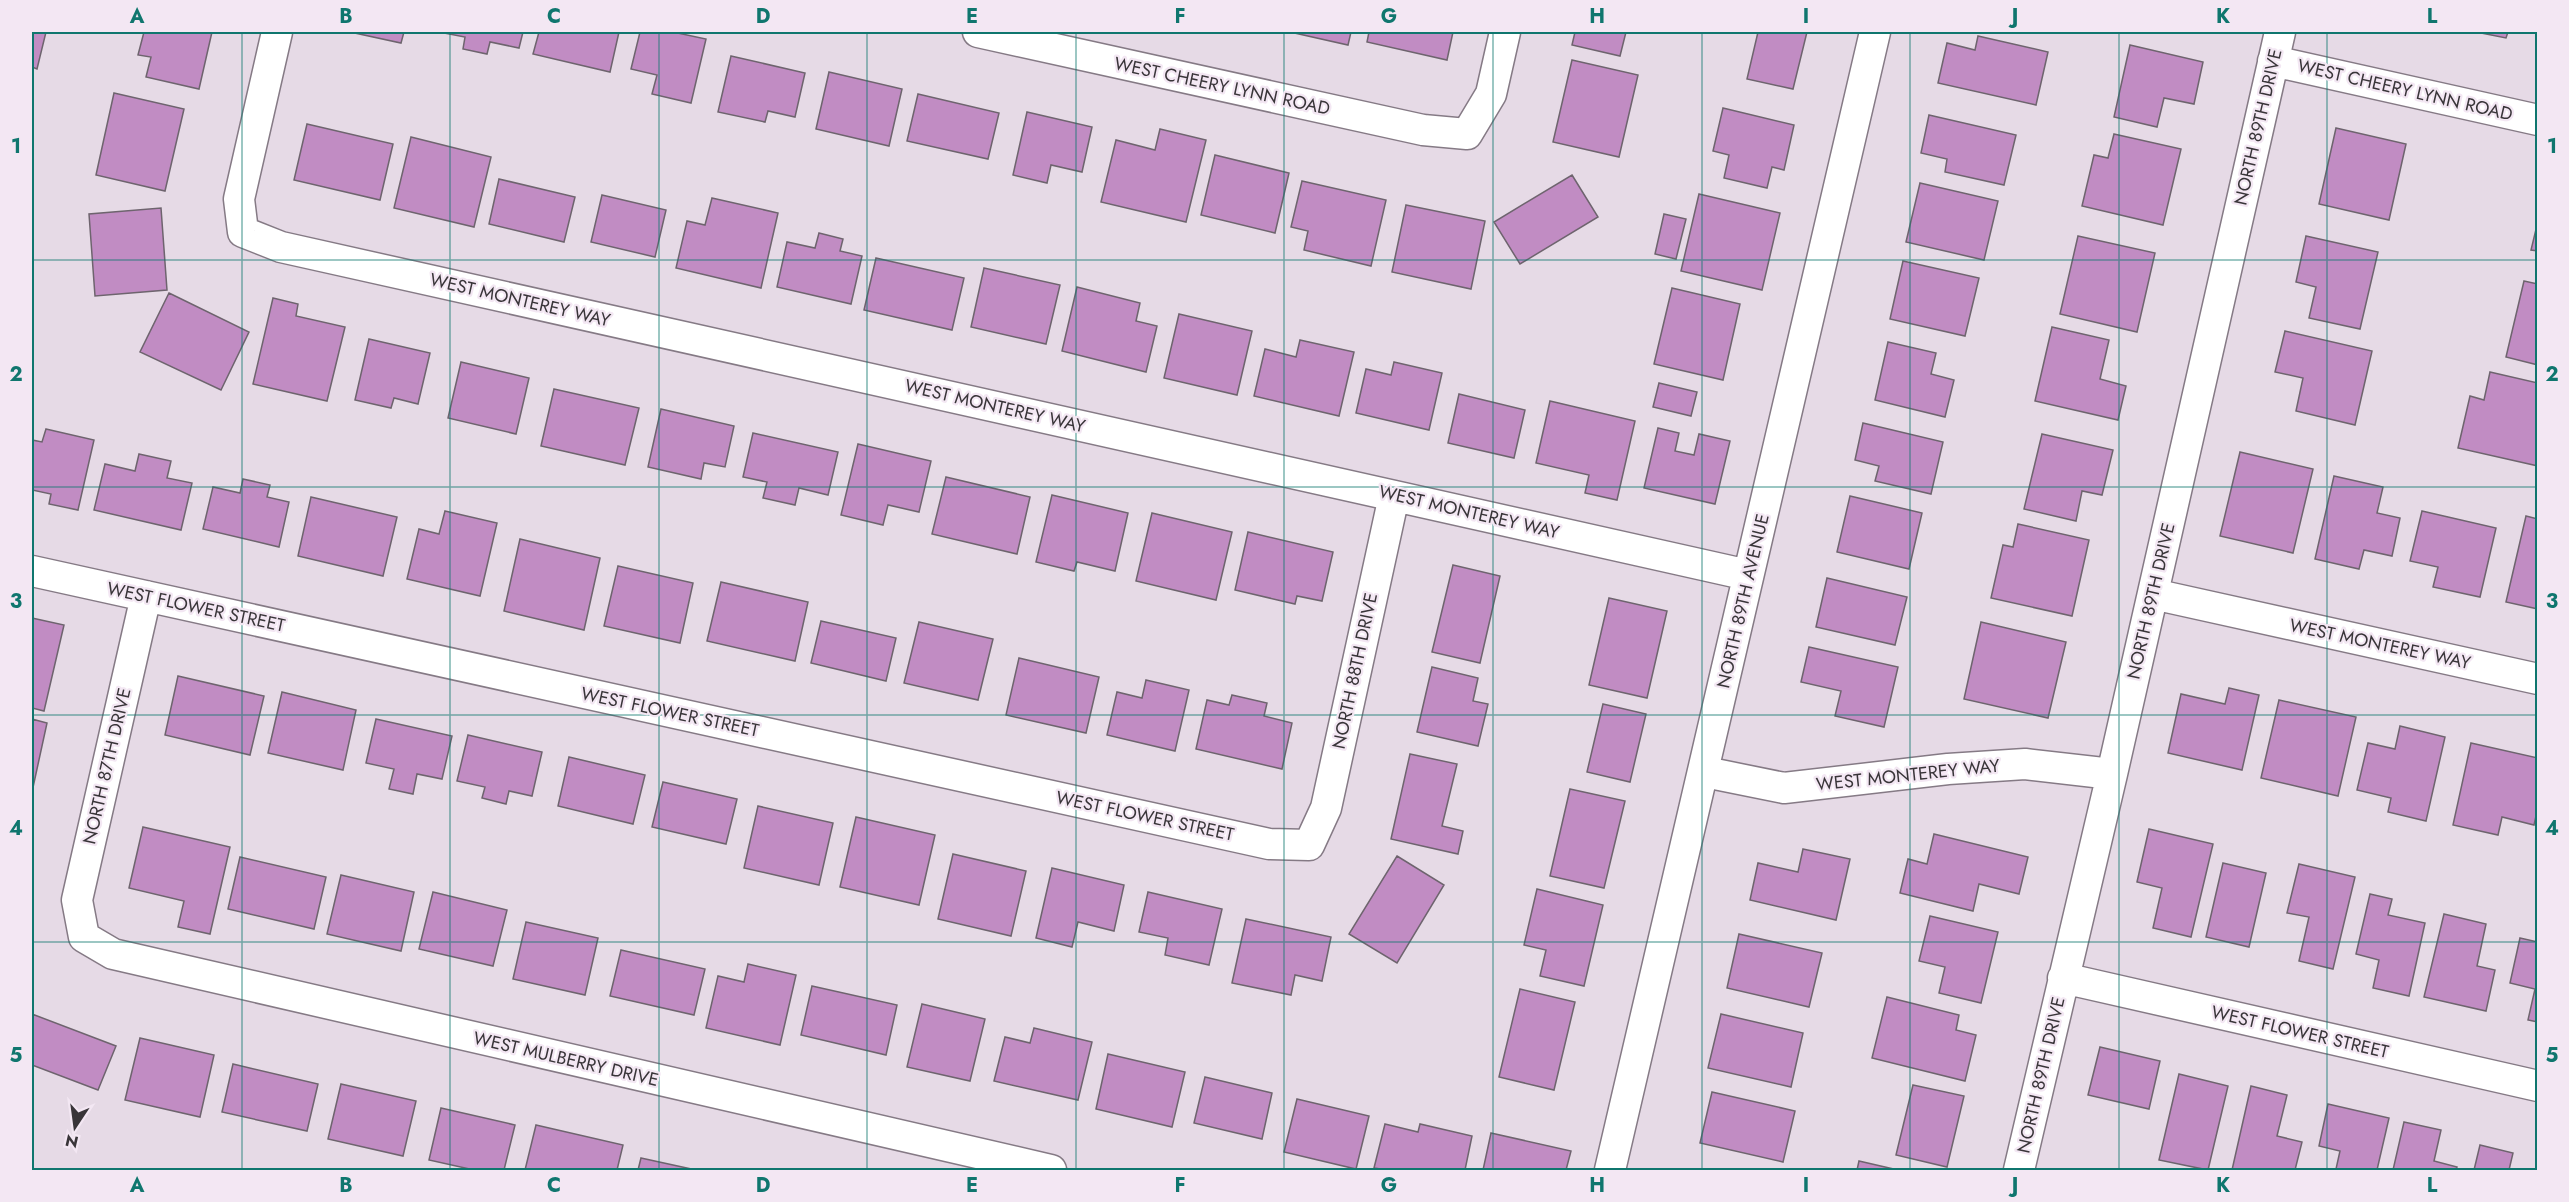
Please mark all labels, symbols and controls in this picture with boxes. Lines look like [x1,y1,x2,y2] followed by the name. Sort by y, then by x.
[129,2,145,31] text: A
[339,2,353,31] text: B
[547,2,561,31] text: C
[756,2,770,31] text: D
[966,2,978,31] text: E
[1174,2,1186,31] text: F
[1381,2,1397,31] text: G
[1589,2,1605,31] text: H
[1803,2,1809,31] text: I
[2008,2,2018,31] text: J
[2216,2,2230,31] text: K
[2427,2,2438,31] text: L
[2227,46,2289,208] street label: NORTH 89TH DRIVE
[1112,50,1332,122] street label: WEST CHEERY LYNN ROAD
[2295,53,2515,127] street label: WEST CHEERY LYNN ROAD
[11,132,21,161] text: 1
[2547,132,2557,161] text: 1
[427,267,614,334] street label: WEST MONTEREY WAY
[9,360,23,389] text: 2
[2545,360,2559,389] text: 2
[902,373,1089,440] street label: WEST MONTEREY WAY
[1376,479,1563,546] street label: WEST MONTEREY WAY
[1710,511,1776,691] street label: NORTH 89TH AVENUE
[2120,520,2182,682] street label: NORTH 89TH DRIVE
[105,575,288,639] street label: WEST FLOWER STREET
[10,587,22,616] text: 3
[2546,587,2558,616] text: 3
[1326,590,1384,752] street label: NORTH 88TH DRIVE
[2287,612,2474,676] street label: WEST MONTEREY WAY
[579,680,762,744] street label: WEST FLOWER STREET
[76,685,138,847] street label: NORTH 87TH DRIVE
[1815,752,2002,798] street label: WEST MONTEREY WAY
[1054,784,1237,848] street label: WEST FLOWER STREET
[9,814,23,843] text: 4
[2545,814,2559,843] text: 4
[2010,994,2072,1156] street label: NORTH 89TH DRIVE
[2209,999,2392,1065] street label: WEST FLOWER STREET
[471,1025,661,1093] street label: WEST MULBERRY DRIVE
[10,1041,23,1070] text: 5
[2546,1041,2559,1070] text: 5
[45,1097,105,1157] north arrow
[63,1128,81,1154] text: N
[129,1171,145,1200] text: A
[339,1171,353,1200] text: B
[547,1171,561,1200] text: C
[756,1171,770,1200] text: D
[966,1171,978,1200] text: E
[1174,1171,1186,1200] text: F
[1381,1171,1397,1200] text: G
[1589,1171,1605,1200] text: H
[1803,1171,1809,1200] text: I
[2008,1171,2018,1200] text: J
[2216,1171,2230,1200] text: K
[2427,1171,2438,1200] text: L

